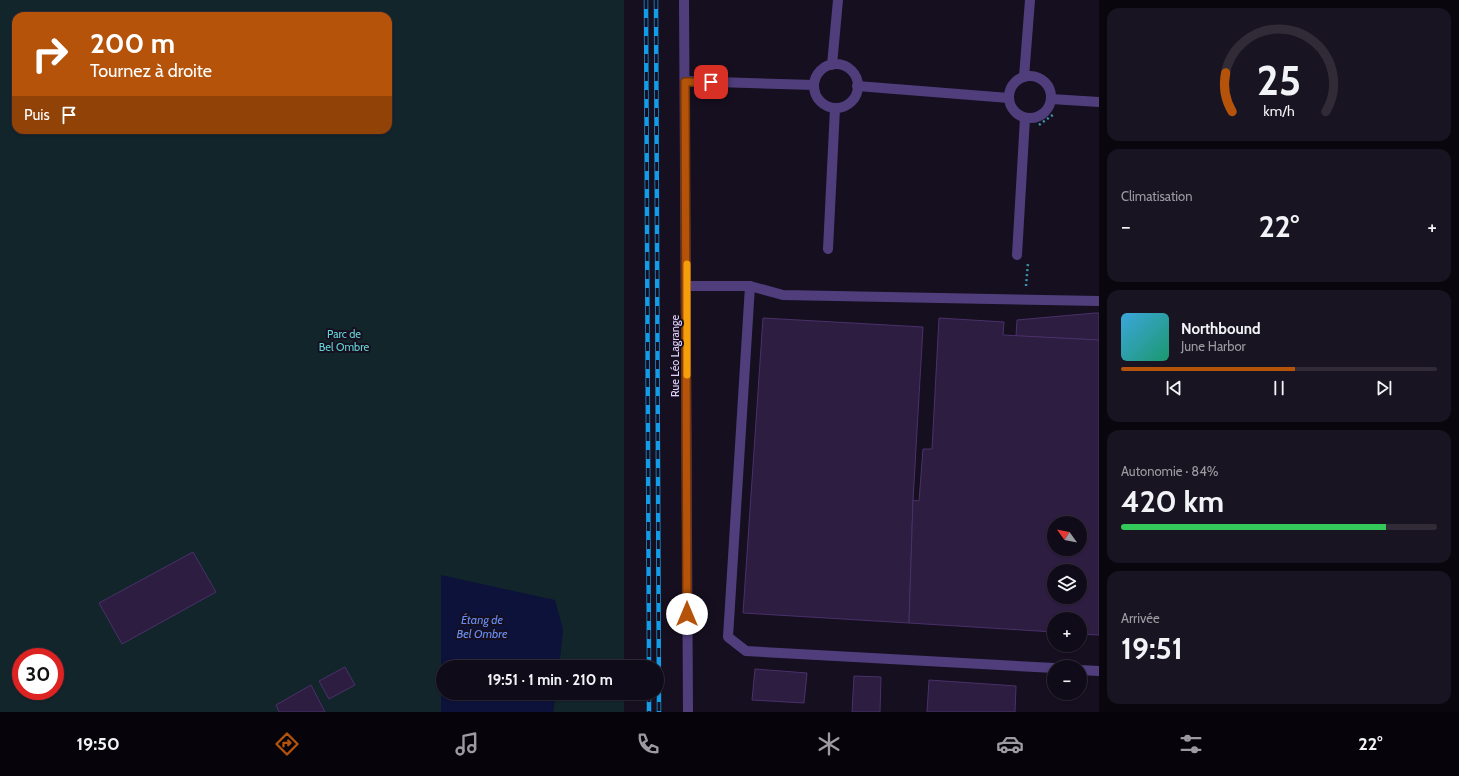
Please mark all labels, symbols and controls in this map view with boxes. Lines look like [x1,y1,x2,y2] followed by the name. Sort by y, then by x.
[90,26,175,60] text: 200 m
[24,28,76,80] icon: right
[1257,55,1301,105] text: 25
[90,60,212,82] text: Tournez à droite
[694,65,728,99] pin
[700,71,722,93] icon: arrive
[1263,102,1295,120] text: km/h
[58,104,80,126] icon: arrive
[24,106,50,124] text: Puis
[1121,188,1193,204] text: Climatisation
[1259,208,1299,245] text: 22°
[1121,213,1131,240] text: −
[1427,213,1437,240] text: +
[668,315,682,397] street label: Rue Léo Lagrange
[1181,320,1261,338] text: Northbound
[319,327,370,354] park label: Parc de Bel Ombre
[1181,338,1246,354] text: June Harbor
[1163,377,1185,399] icon: previous
[1268,377,1290,399] icon: pause
[1373,377,1395,399] icon: next
[1121,463,1218,479] text: Autonomie · 84%
[1121,483,1224,520] text: 420 km
[1047,516,1087,556] north arrow
[1047,516,1087,700] map controls
[1047,564,1087,604] button: layers
[666,593,708,635] position arrow
[1121,610,1160,626] text: Arrivée
[457,612,508,641] water label: Étang de Bel Ombre
[1047,612,1087,652] button: +
[1121,630,1183,667] text: 19:51
[12,648,64,700] speed limit sign: 30
[1047,660,1087,700] button: −
[487,671,613,689] text: 19:51 · 1 min · 210 m
[273,730,301,758] icon: directions
[453,730,481,758] icon: music
[634,730,662,758] icon: phone
[815,730,843,758] icon: climate
[996,730,1024,758] icon: car
[1177,730,1205,758] icon: filters
[76,733,120,755] text: 19:50
[1358,733,1382,755] text: 22°

